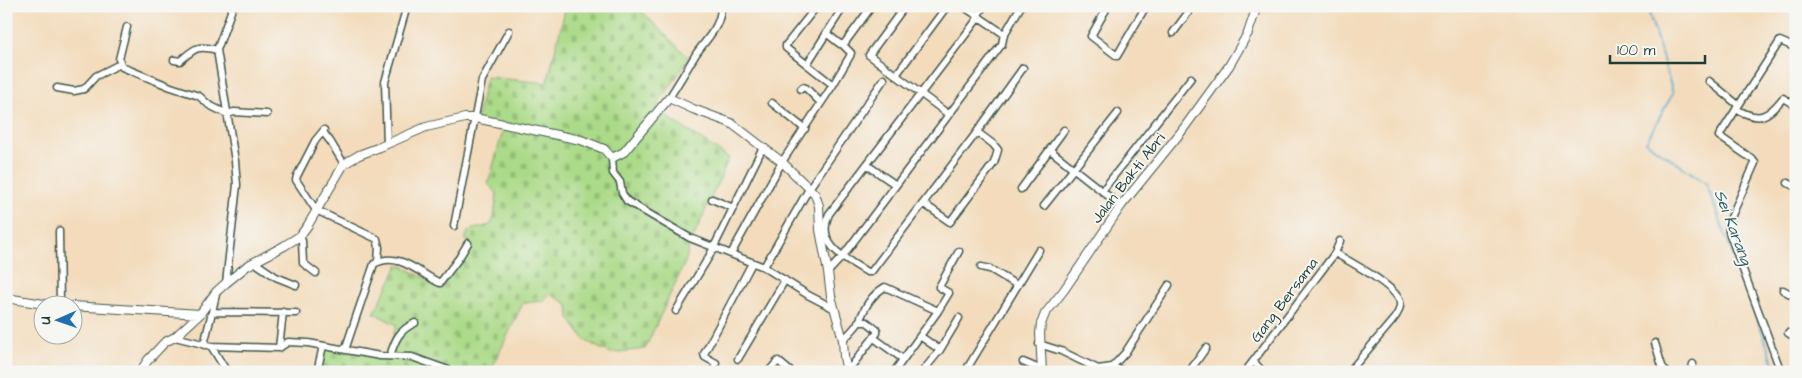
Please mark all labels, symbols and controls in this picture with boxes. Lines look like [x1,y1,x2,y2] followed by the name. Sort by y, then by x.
[1610,32,1704,64] scale bar
[1617,40,1656,61] text: 100 m
[1086,128,1171,228] street label: Jalan Bakti Abri
[1708,187,1758,270] water label: Sei Karang
[1246,253,1324,347] street label: Gang Bersama
[32,296,82,346] north arrow
[36,316,56,325] text: U

